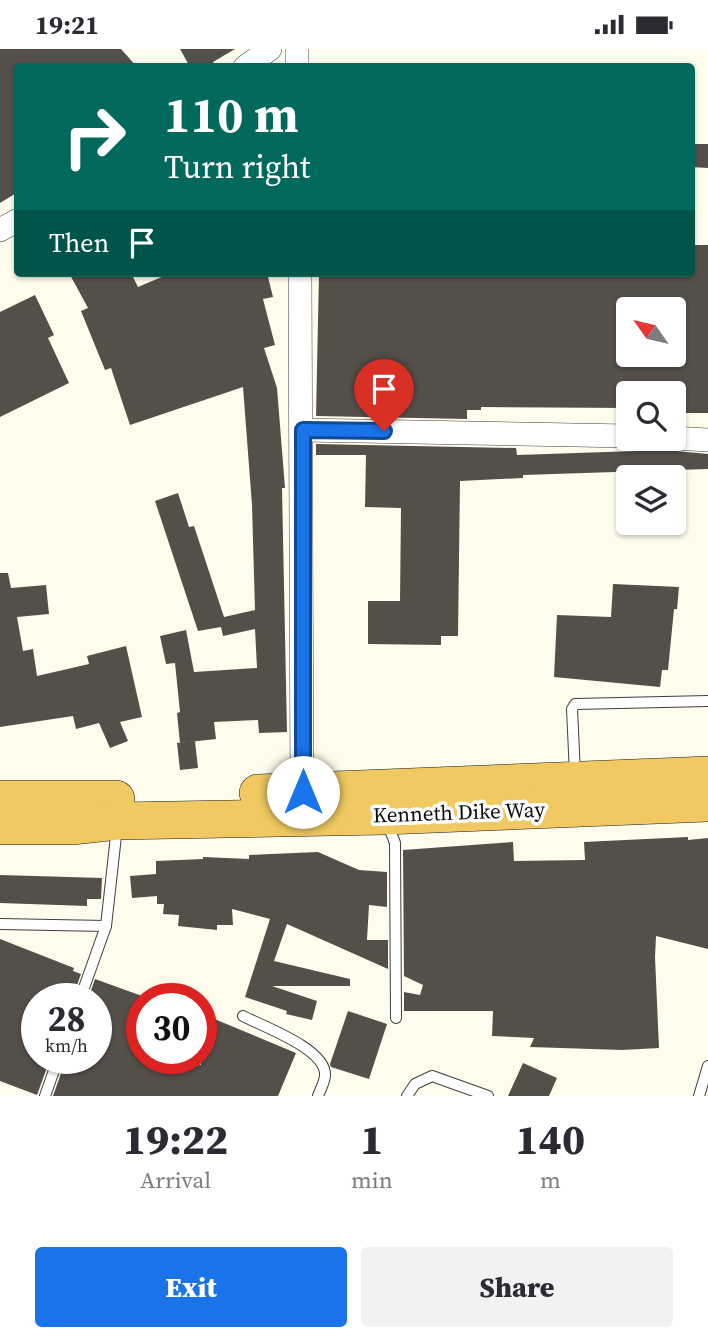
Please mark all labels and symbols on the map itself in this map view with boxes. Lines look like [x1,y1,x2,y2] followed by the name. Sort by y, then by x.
[616,297,686,367] north arrow
[354,359,414,431] pin
[266,755,340,829] position arrow
[373,794,546,829] street label: Kenneth Dike Way
[126,983,217,1074] speed limit sign: 30

